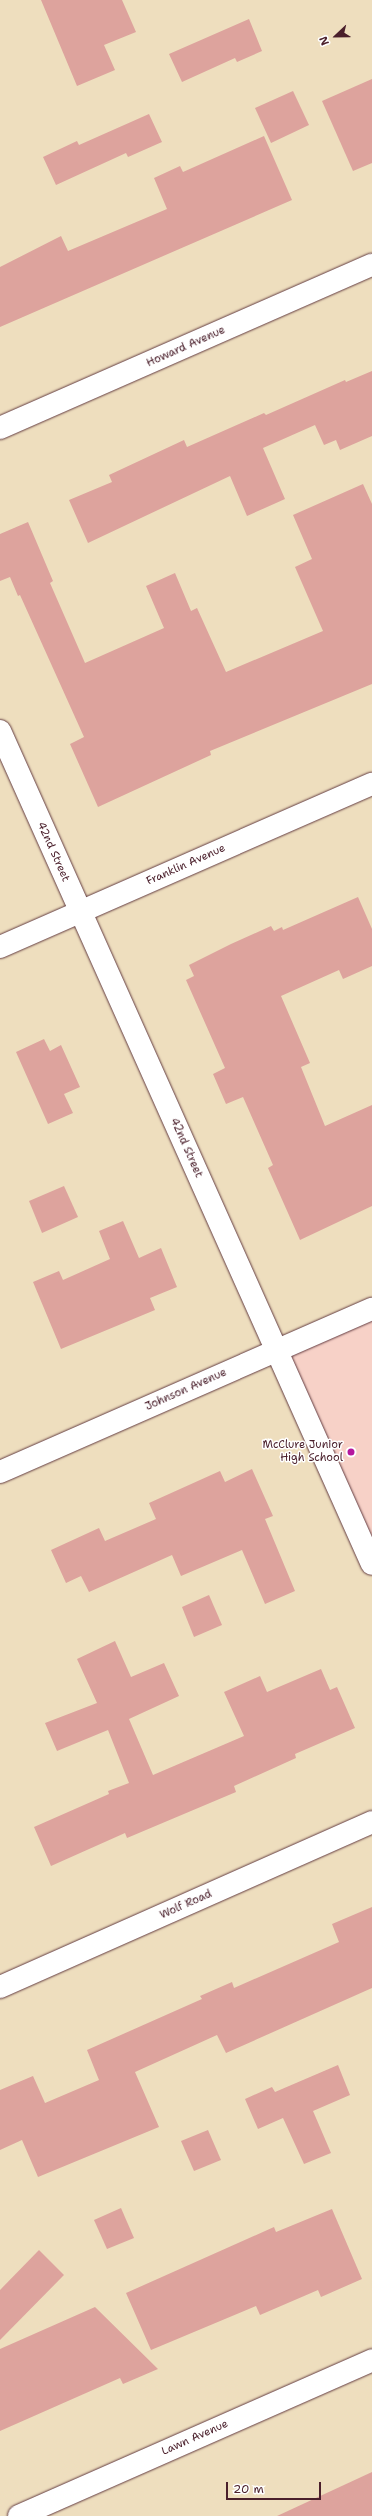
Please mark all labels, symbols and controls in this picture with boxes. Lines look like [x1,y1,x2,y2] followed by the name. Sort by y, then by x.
[316,16,356,56] north arrow
[316,34,333,48] text: N
[145,324,227,370] street label: Howard Avenue
[34,820,72,884] street label: 42nd Street
[144,842,228,888] street label: Franklin Avenue
[167,1116,205,1180] street label: 42nd Street
[143,1366,229,1414] street label: Johnson Avenue
[262,1439,343,1465] place label: McClure Junior High School
[346,1447,356,1457] marker: McClure Junior High School
[158,1888,214,1922] street label: Wolf Road
[160,2417,230,2459] street label: Lawn Avenue
[228,2474,323,2500] scale bar
[233,2481,264,2497] text: 20 m

